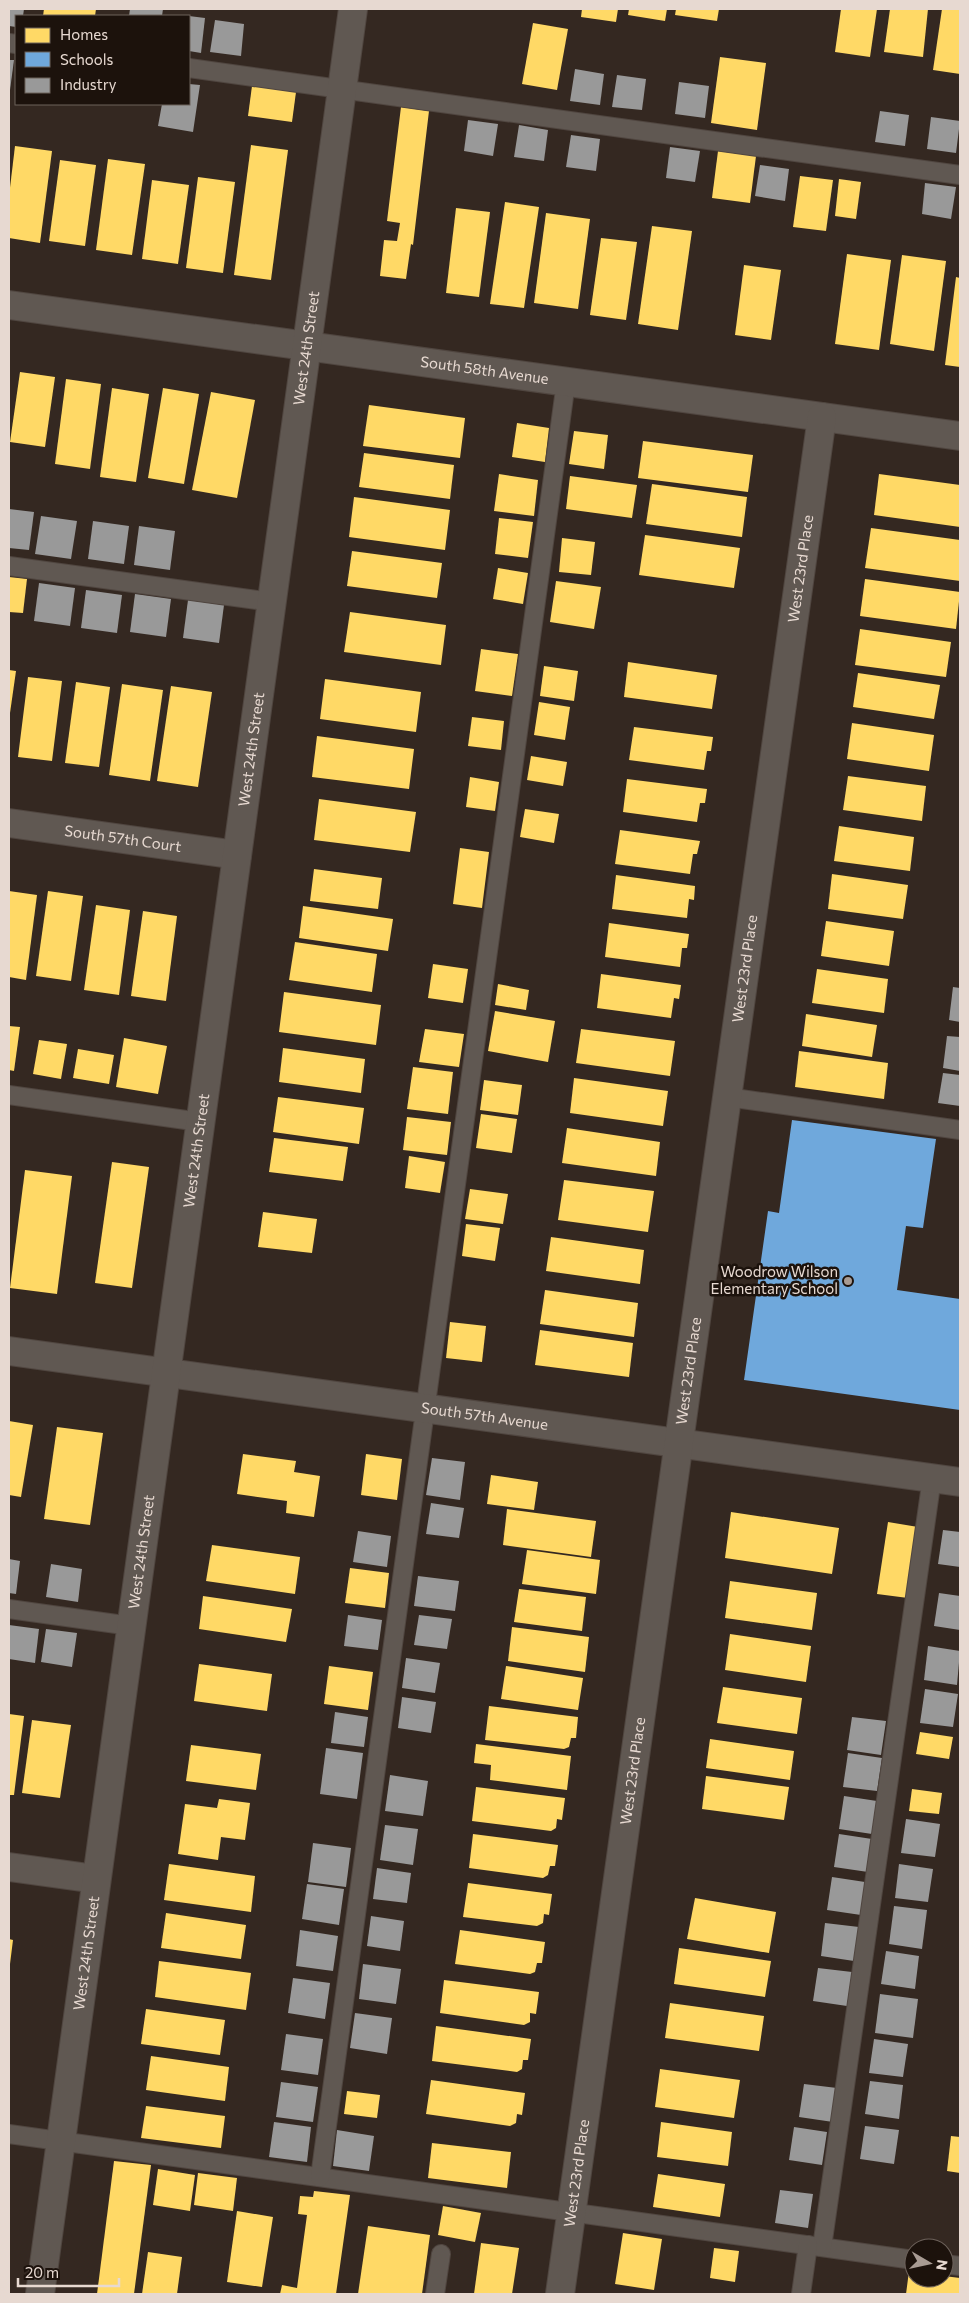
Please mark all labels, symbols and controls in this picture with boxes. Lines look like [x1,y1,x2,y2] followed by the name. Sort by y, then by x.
[15,15,190,105] legend
[60,25,108,43] text: Homes
[60,50,114,68] text: Schools
[60,75,117,93] text: Industry
[289,290,322,406] street label: West 24th Street
[419,352,550,387] street label: South 58th Avenue
[783,513,816,624] street label: West 23rd Place
[234,691,267,808] street label: West 24th Street
[63,821,183,855] street label: South 57th Court
[728,914,760,1024] street label: West 23rd Place
[179,1092,212,1209] street label: West 24th Street
[711,1262,838,1297] place label: Woodrow Wilson Elementary School
[842,1275,854,1287] marker: Woodrow Wilson Elementary School
[671,1316,704,1426] street label: West 23rd Place
[420,1398,549,1433] street label: South 57th Avenue
[124,1494,157,1610] street label: West 24th Street
[616,1716,648,1826] street label: West 23rd Place
[69,1895,102,2011] street label: West 24th Street
[559,2118,592,2228] street label: West 23rd Place
[904,2238,954,2288] north arrow
[18,2256,119,2288] scale bar
[933,2259,952,2272] text: N
[25,2263,59,2281] text: 20 m

